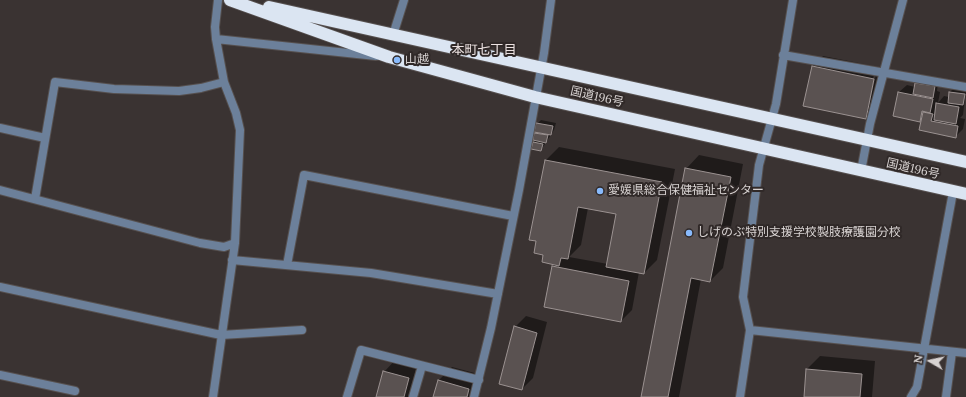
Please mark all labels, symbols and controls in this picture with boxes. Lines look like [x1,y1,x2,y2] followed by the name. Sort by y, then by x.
[452,42,516,58] district label: 本町七丁目
[405,53,429,67] place label: 山越
[392,55,402,65] marker: 山越
[569,84,625,110] street label: 国道196号
[885,156,941,182] street label: 国道196号
[608,184,764,198] place label: 愛媛県総合保健福祉センター
[595,186,605,196] marker: 愛媛県総合保健福祉センター
[697,226,901,240] place label: しげのぶ特別支援学校製肢療護園分校
[684,228,694,238] marker: しげのぶ特別支援学校製肢療護園分校
[910,341,950,381] north arrow
[911,354,926,364] text: N

